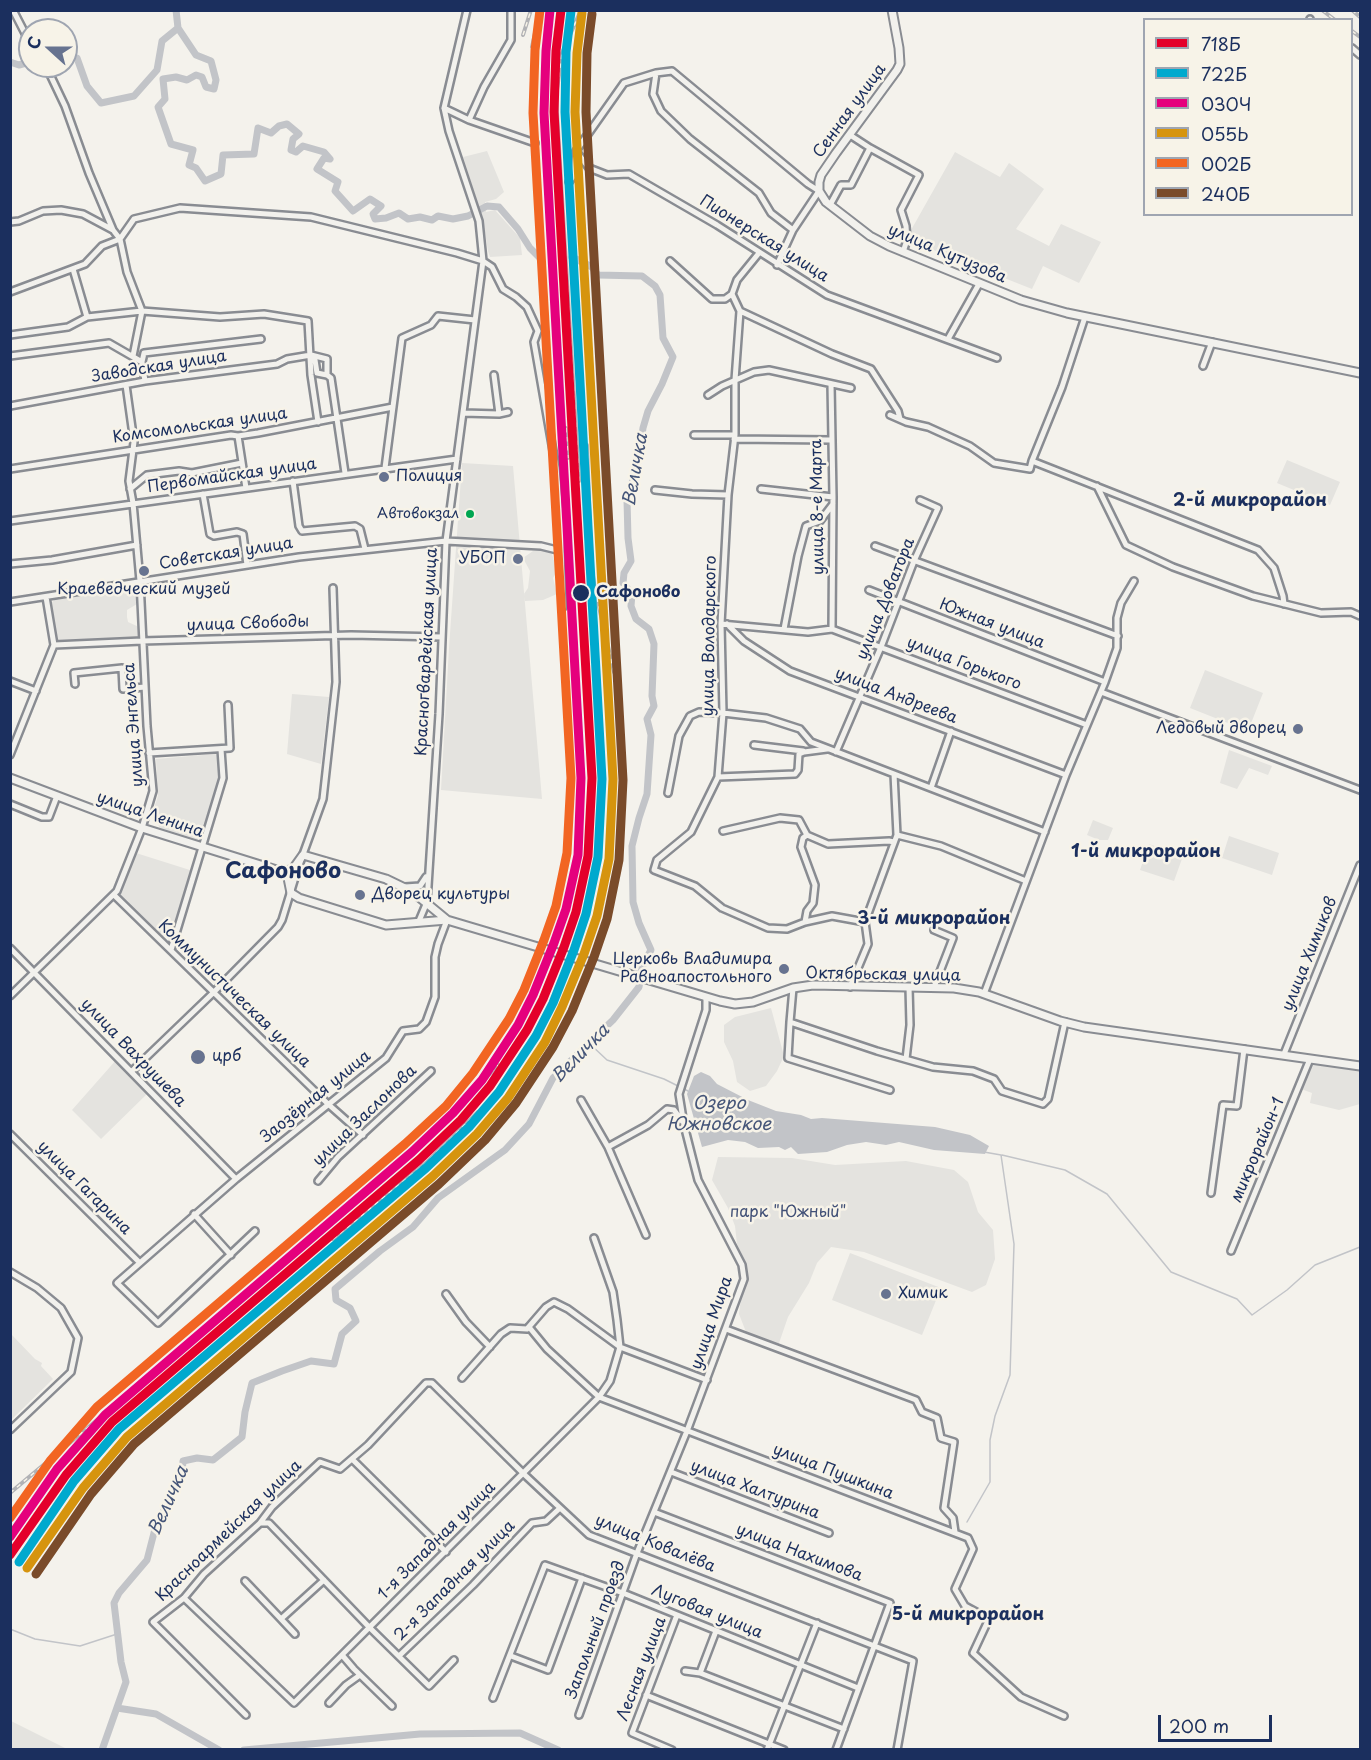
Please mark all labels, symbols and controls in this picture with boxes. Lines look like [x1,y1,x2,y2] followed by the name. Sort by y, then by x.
[18,18,78,78] north arrow
[1143,18,1353,216] legend
[1201,30,1241,57] text: 718Б
[20,32,46,52] text: С
[810,60,890,162] street label: Сенная улица
[1201,60,1247,87] text: 722Б
[1201,90,1252,117] text: 030Ч
[1201,120,1249,147] text: 055Ь
[1201,150,1251,177] text: 002Б
[1201,180,1250,207] text: 240Б
[696,192,832,286] street label: Пионерская улица
[885,220,1009,288] street label: улица Кутузова
[90,347,228,387] street label: Заводская улица
[112,404,288,448] street label: Комсомольская улица
[619,432,653,508] water label: Величка
[807,439,829,575] street label: улица 8-е Марта
[146,455,318,497] street label: Первомайская улица
[396,467,462,487] place label: Полиция
[377,470,391,484] marker: Полиция
[1173,490,1327,512] district label: 2-й микрорайон
[377,506,459,522] place label: Автовокзал
[464,508,476,520] marker: Автовокзал
[158,534,294,574] street label: Советская улица
[853,535,919,663] street label: улица Доватора
[412,548,442,756] street label: Красногвардейская улица
[459,549,506,569] place label: УБОП
[511,552,525,566] marker: УБОП
[699,555,721,717] street label: улица Володарского
[137,564,151,578] marker: Краеведческий музей
[57,580,231,600] place label: Краеведческий музей
[571,583,591,603] marker: Сафоново
[596,583,680,603] place label: Сафоново
[937,595,1047,653] street label: Южная улица
[186,612,310,636] street label: улица Свободы
[904,633,1024,695] street label: улица Горького
[120,662,148,788] street label: улица Энгельса
[832,664,960,728] street label: улица Андреева
[1156,719,1286,739] place label: Ледовый дворец
[1291,722,1305,736] marker: Ледовый дворец
[94,788,206,842] street label: улица Ленина
[1071,841,1221,863] district label: 1-й микрорайон
[225,859,341,885] district label: Сафоново
[372,885,510,905] place label: Дворец культуры
[353,888,367,902] marker: Дворец культуры
[1278,894,1342,1014] street label: улица Химиков
[857,908,1011,930] district label: 3-й микрорайон
[154,916,314,1072] street label: Коммунистическая улица
[613,950,772,988] place label: Церковь Владимира Равноапостольного
[777,962,791,976] marker: Церковь Владимира Равноапостольного
[805,964,961,986] street label: Октябрьская улица
[76,995,190,1111] street label: улица Вахрушева
[548,1020,614,1088] water label: Величка
[212,1047,241,1067] place label: црб
[257,1047,375,1147] street label: Заозёрная улица
[189,1048,207,1066] marker: црб
[309,1062,421,1170] street label: улица Заслонова
[667,1093,771,1136] water label: Озеро Южновское
[1227,1095,1289,1205] street label: микрорайон-1
[33,1137,135,1239] street label: улица Гагарина
[730,1203,846,1223] park label: парк "Южный"
[687,1274,737,1372] street label: улица Мира
[898,1284,948,1304] place label: Химик
[879,1287,893,1301] marker: Химик
[770,1440,896,1504] street label: улица Пушкина
[152,1456,306,1606] street label: Красноармейская улица
[688,1457,822,1523] street label: улица Халтурина
[144,1463,194,1539] water label: Величка
[374,1478,500,1604] street label: 1-я Западная улица
[592,1511,718,1577] street label: улица Ковалёва
[391,1517,519,1645] street label: 2-я Западная улица
[733,1520,865,1586] street label: улица Нахимова
[562,1559,630,1701] street label: Запольный проезд
[649,1581,765,1643] street label: Луговая улица
[892,1604,1044,1626] district label: 5-й микрорайон
[613,1614,671,1724] street label: Лесная улица
[1161,1703,1275,1741] scale bar
[1169,1712,1229,1739] text: 200 m

